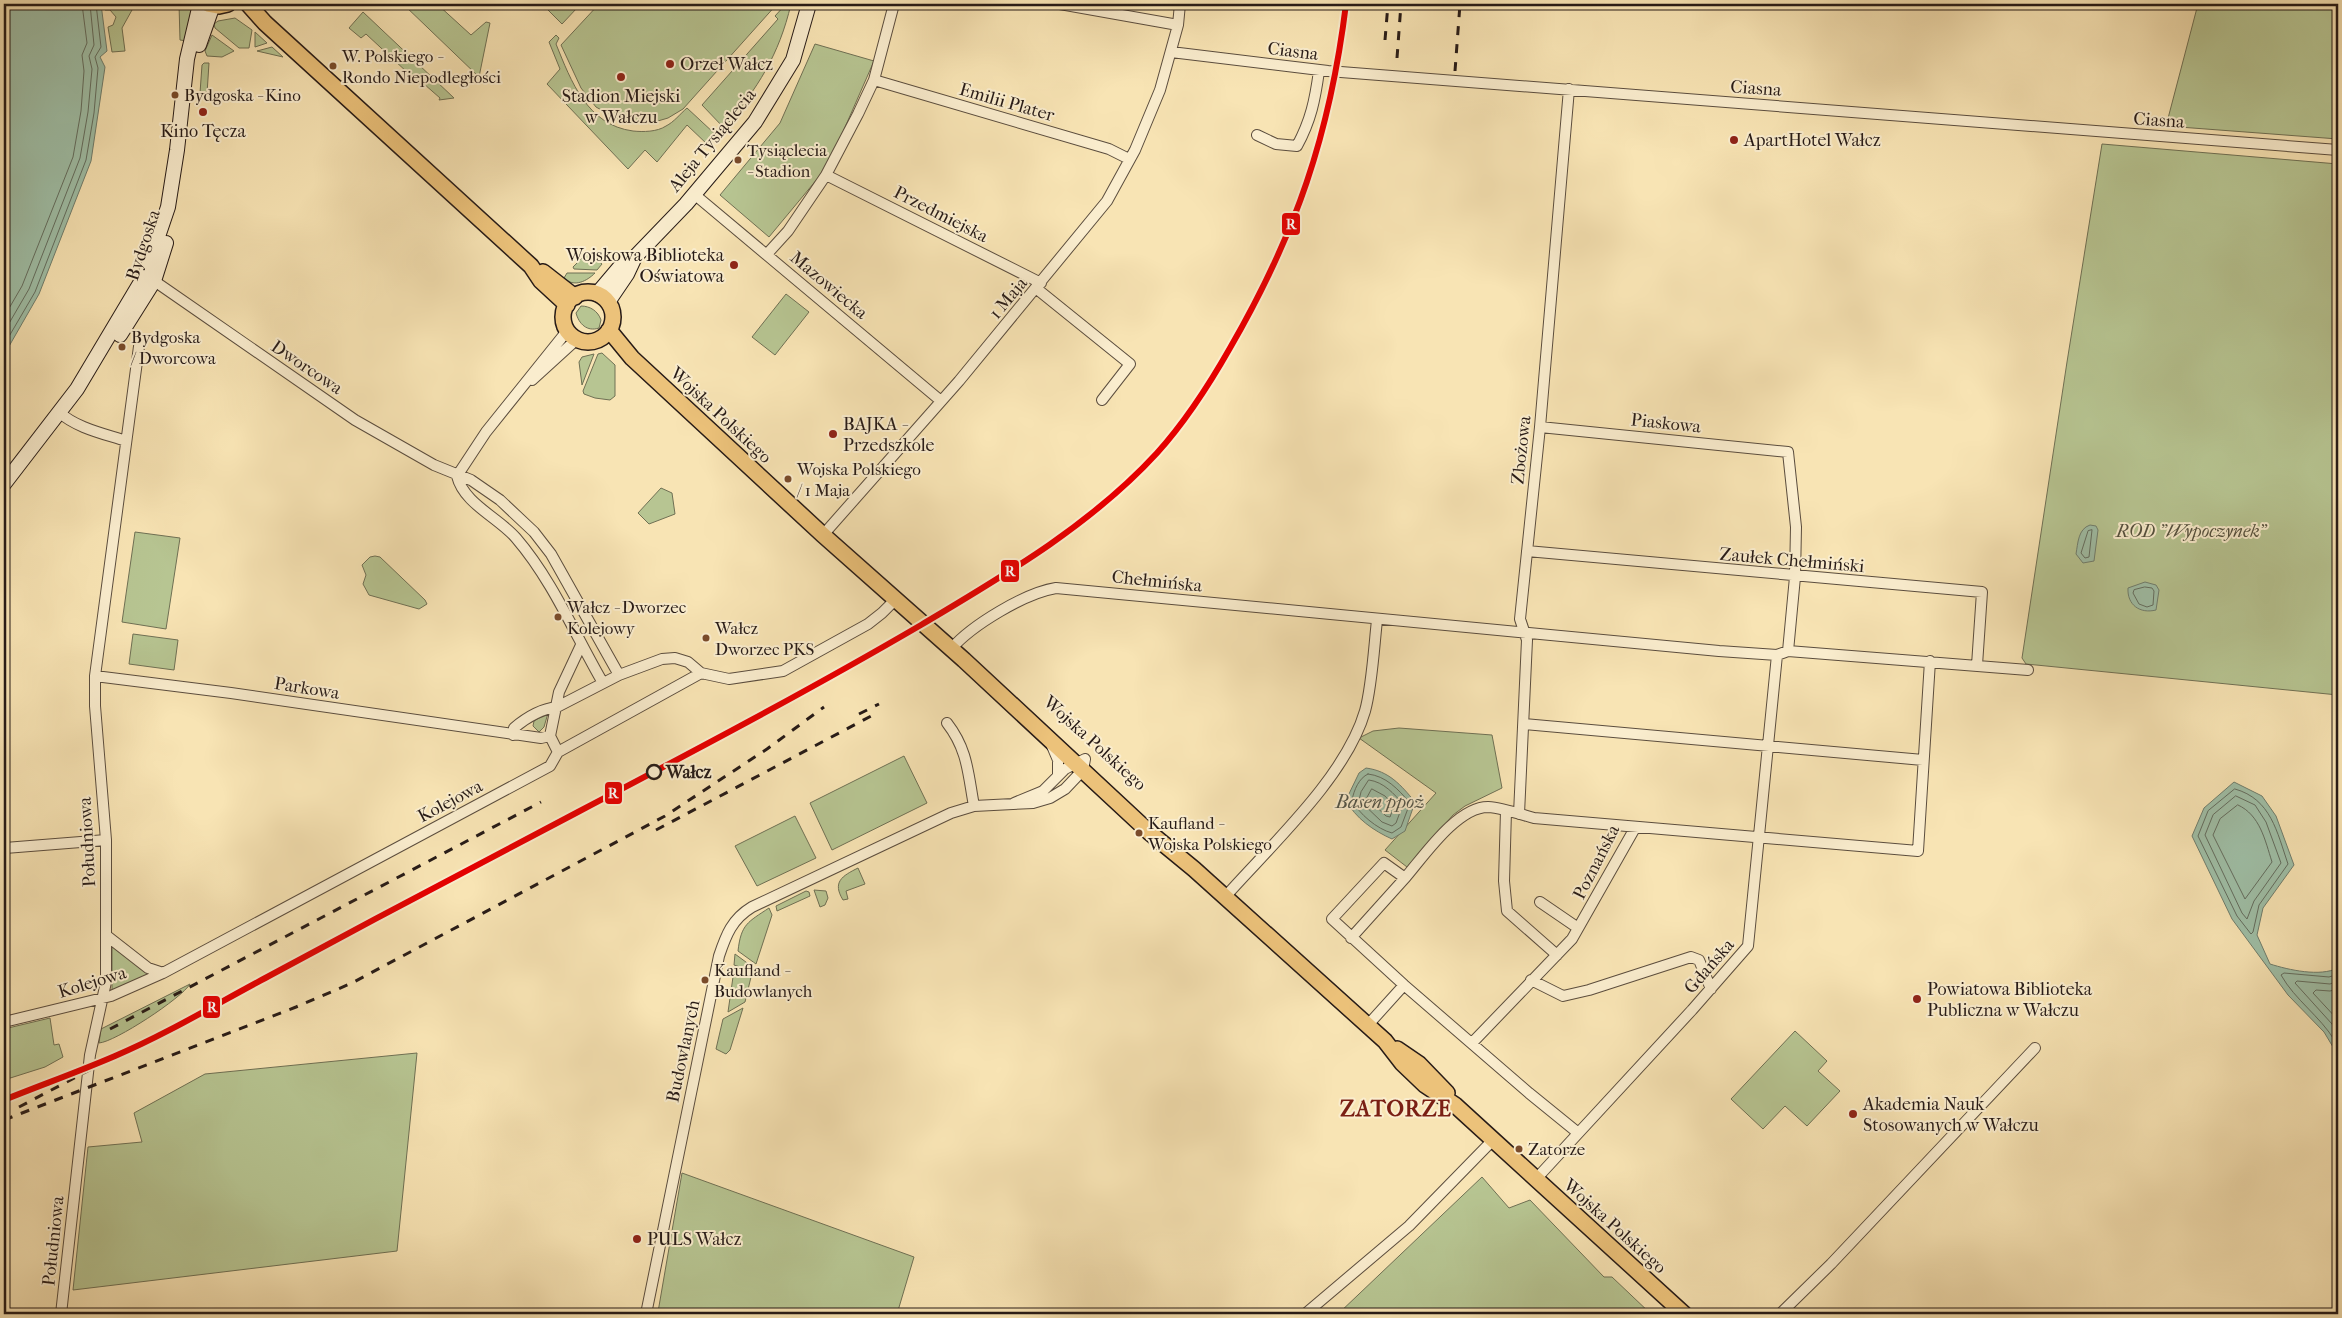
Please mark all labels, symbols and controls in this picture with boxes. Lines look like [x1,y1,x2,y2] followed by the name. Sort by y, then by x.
[1266,38,1320,65] street label: Ciasna
[341,46,501,87] place label: W. Polskiego - Rondo Niepodległości
[680,54,773,75] place label: Orzeł Wałcz
[664,58,676,70] marker: Orzeł Wałcz
[328,61,338,71] marker: W. Polskiego - Rondo Niepodległości
[615,71,627,83] marker: Stadion Miejski w Wałczu
[1730,76,1783,101] street label: Ciasna
[957,79,1057,126] street label: Emilii Plater
[664,84,761,197] street label: Aleja Tysiąclecia
[184,85,301,105] place label: Bydgoska - Kino
[562,86,681,128] place label: Stadion Miejski w Wałczu
[170,90,180,100] marker: Bydgoska - Kino
[197,106,209,118] marker: Kino Tęcza
[2133,108,2186,133] street label: Ciasna
[160,121,246,142] place label: Kino Tęcza
[1743,130,1881,151] place label: ApartHotel Wałcz
[1728,134,1740,146] marker: ApartHotel Wałcz
[747,140,827,181] place label: Tysiąclecia - Stadion
[733,155,743,165] marker: Tysiąclecia - Stadion
[890,182,992,247] street label: Przedmiejska
[122,206,165,283] street label: Bydgoska
[1281,212,1301,236] line badge: R
[1286,216,1297,233] text: R
[565,245,725,287] place label: Wojskowa Biblioteka Oświatowa
[786,247,872,324] street label: Mazowiecka
[728,259,740,271] marker: Wojskowa Biblioteka Oświatowa
[985,273,1032,323] street label: 1 Maja
[130,327,216,368] place label: Bydgoska / Dworcowa
[267,336,347,399] street label: Dworcowa
[117,342,127,352] marker: Bydgoska / Dworcowa
[665,362,776,468] street label: Wojska Polskiego
[1630,409,1703,438] street label: Piaskowa
[843,414,935,456] place label: BAJKA - Przedszkole
[1507,414,1536,485] street label: Zbożowa
[827,428,839,440] marker: BAJKA - Przedszkole
[796,459,921,500] place label: Wojska Polskiego / 1 Maja
[783,474,793,484] marker: Wojska Polskiego / 1 Maja
[2115,521,2268,542] park label: ROD "Wypoczynek"
[1719,544,1866,577] street label: Zaułek Chełmiński
[1000,559,1020,583] line badge: R
[1005,563,1016,580] text: R
[1111,566,1204,597] street label: Chełmińska
[566,597,686,638] place label: Wałcz - Dworzec Kolejowy
[553,612,563,622] marker: Wałcz - Dworzec Kolejowy
[714,618,815,659] place label: Wałcz Dworzec PKS
[701,633,711,643] marker: Wałcz Dworzec PKS
[273,673,342,704] street label: Parkowa
[1038,691,1150,795] street label: Wojska Polskiego
[665,762,712,783] place label: Wałcz
[646,764,662,780] marker: Wałcz
[414,775,487,827] street label: Kolejowa
[604,781,623,805] line badge: R
[608,785,619,802] text: R
[1334,791,1425,813] water label: Basen ppoż
[75,796,100,888] street label: Południowa
[1147,813,1272,854] place label: Kaufland - Wojska Polskiego
[1569,821,1624,903] street label: Poznańska
[1134,828,1144,838] marker: Kaufland - Wojska Polskiego
[1680,934,1739,998] street label: Gdańska
[714,960,813,1001] place label: Kaufland - Budowlanych
[55,962,129,1003] street label: Kolejowa
[700,975,710,985] marker: Kaufland - Budowlanych
[1927,979,2093,1021] place label: Powiatowa Biblioteka Publiczna w Wałczu
[1911,993,1923,1005] marker: Powiatowa Biblioteka Publiczna w Wałczu
[202,995,221,1019] line badge: R
[662,998,705,1104] street label: Budowlanych
[207,999,218,1016] text: R
[1862,1094,2039,1136] place label: Akademia Nauk Stosowanych w Wałczu
[1340,1096,1452,1122] district label: ZATORZE
[1847,1108,1859,1120] marker: Akademia Nauk Stosowanych w Wałczu
[1528,1139,1586,1159] place label: Zatorze
[1514,1144,1524,1154] marker: Zatorze
[1558,1174,1670,1278] street label: Wojska Polskiego
[38,1194,69,1287] street label: Południowa
[647,1229,741,1250] place label: PULS Wałcz
[631,1233,643,1245] marker: PULS Wałcz

